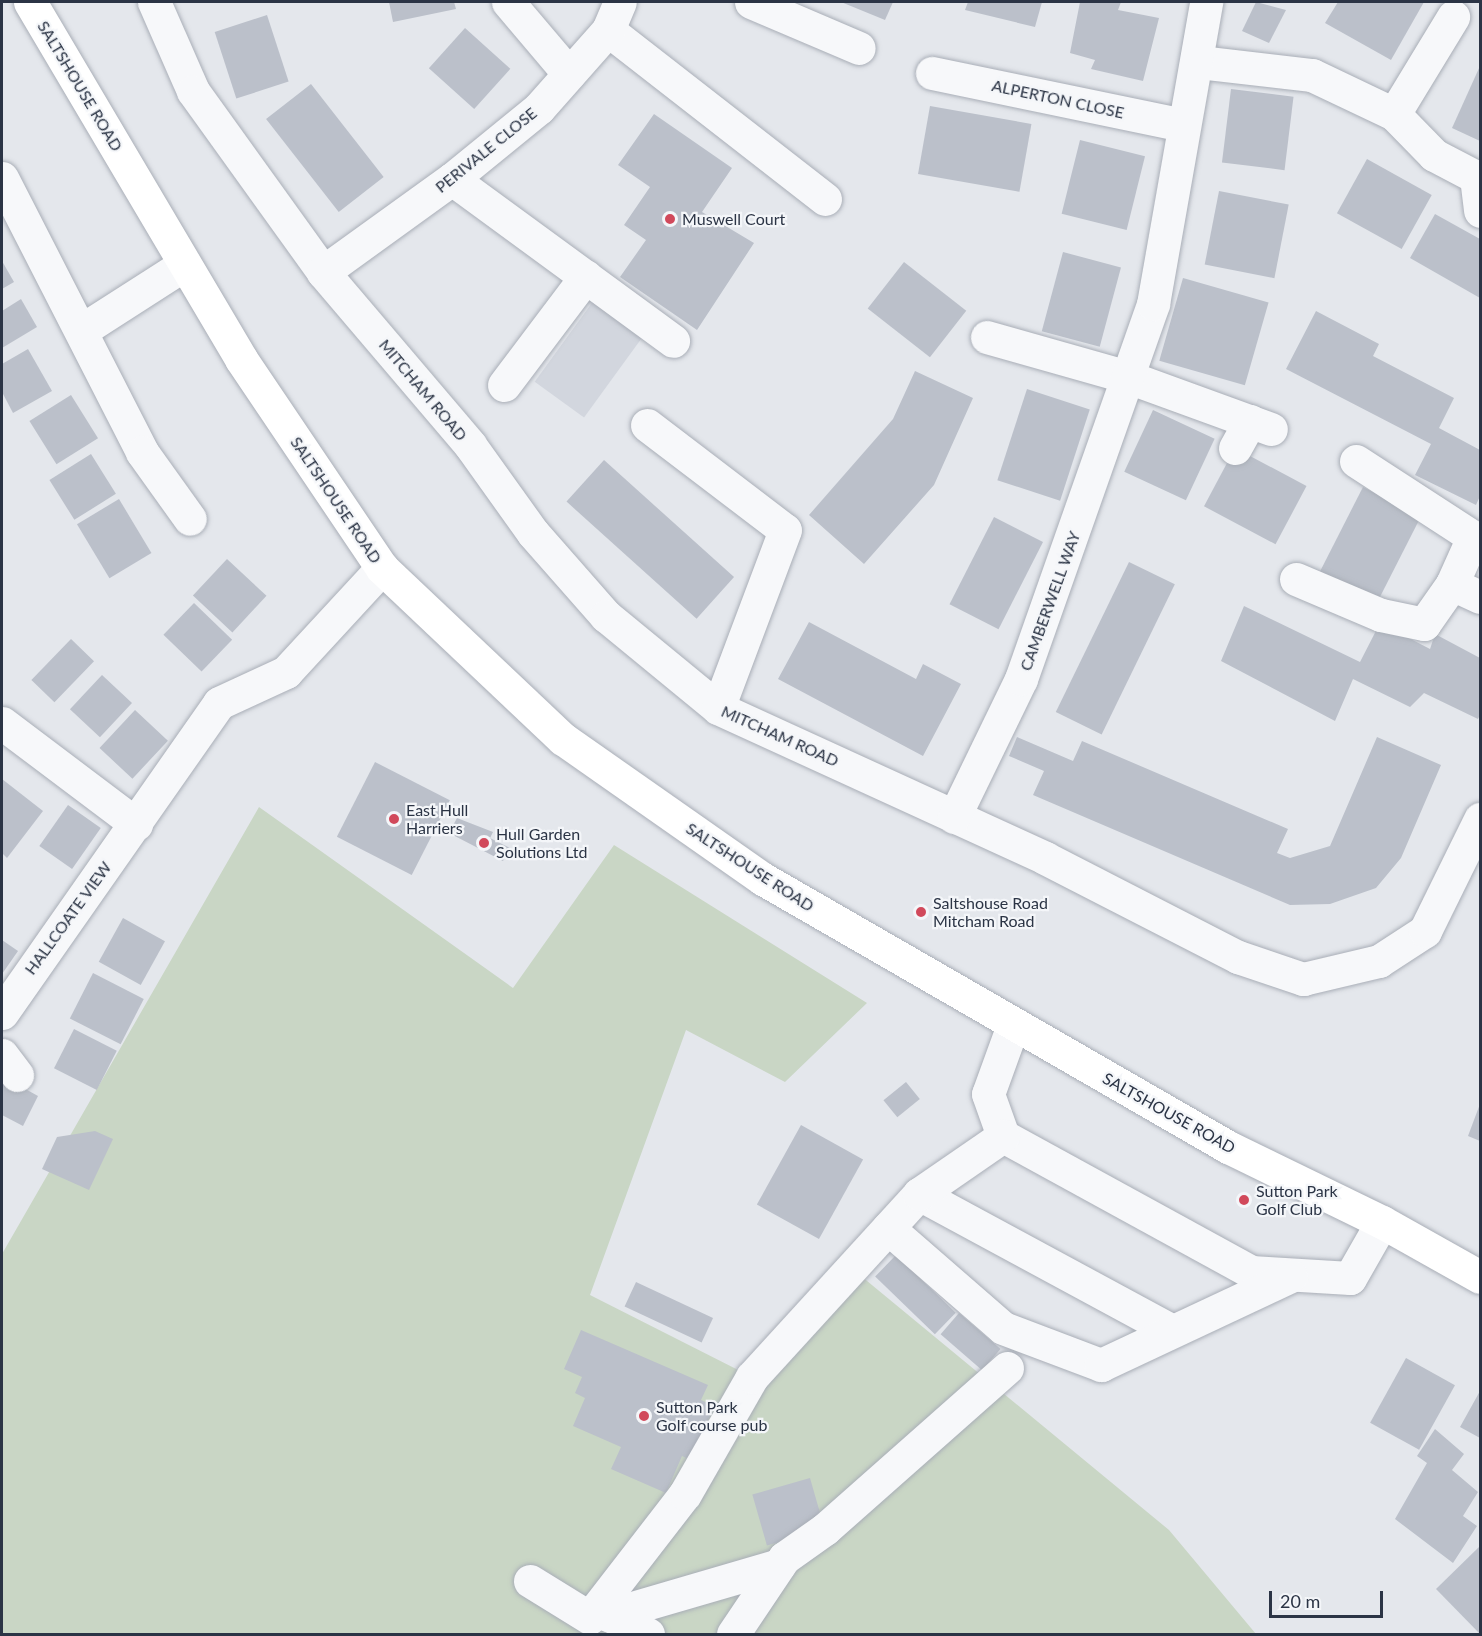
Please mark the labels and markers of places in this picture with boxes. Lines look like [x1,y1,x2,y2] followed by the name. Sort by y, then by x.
[682,209,785,229] place label: Muswell Court
[663,212,677,226] marker: Muswell Court
[406,800,468,838] place label: East Hull Harriers
[387,812,401,826] marker: East Hull Harriers
[496,824,587,862] place label: Hull Garden Solutions Ltd
[477,836,491,850] marker: Hull Garden Solutions Ltd
[933,893,1048,931] place label: Saltshouse Road Mitcham Road
[914,905,928,919] marker: Saltshouse Road Mitcham Road
[1256,1181,1338,1219] place label: Sutton Park Golf Club
[1237,1193,1251,1207] marker: Sutton Park Golf Club
[656,1397,768,1435] place label: Sutton Park Golf course pub
[637,1409,651,1423] marker: Sutton Park Golf course pub

